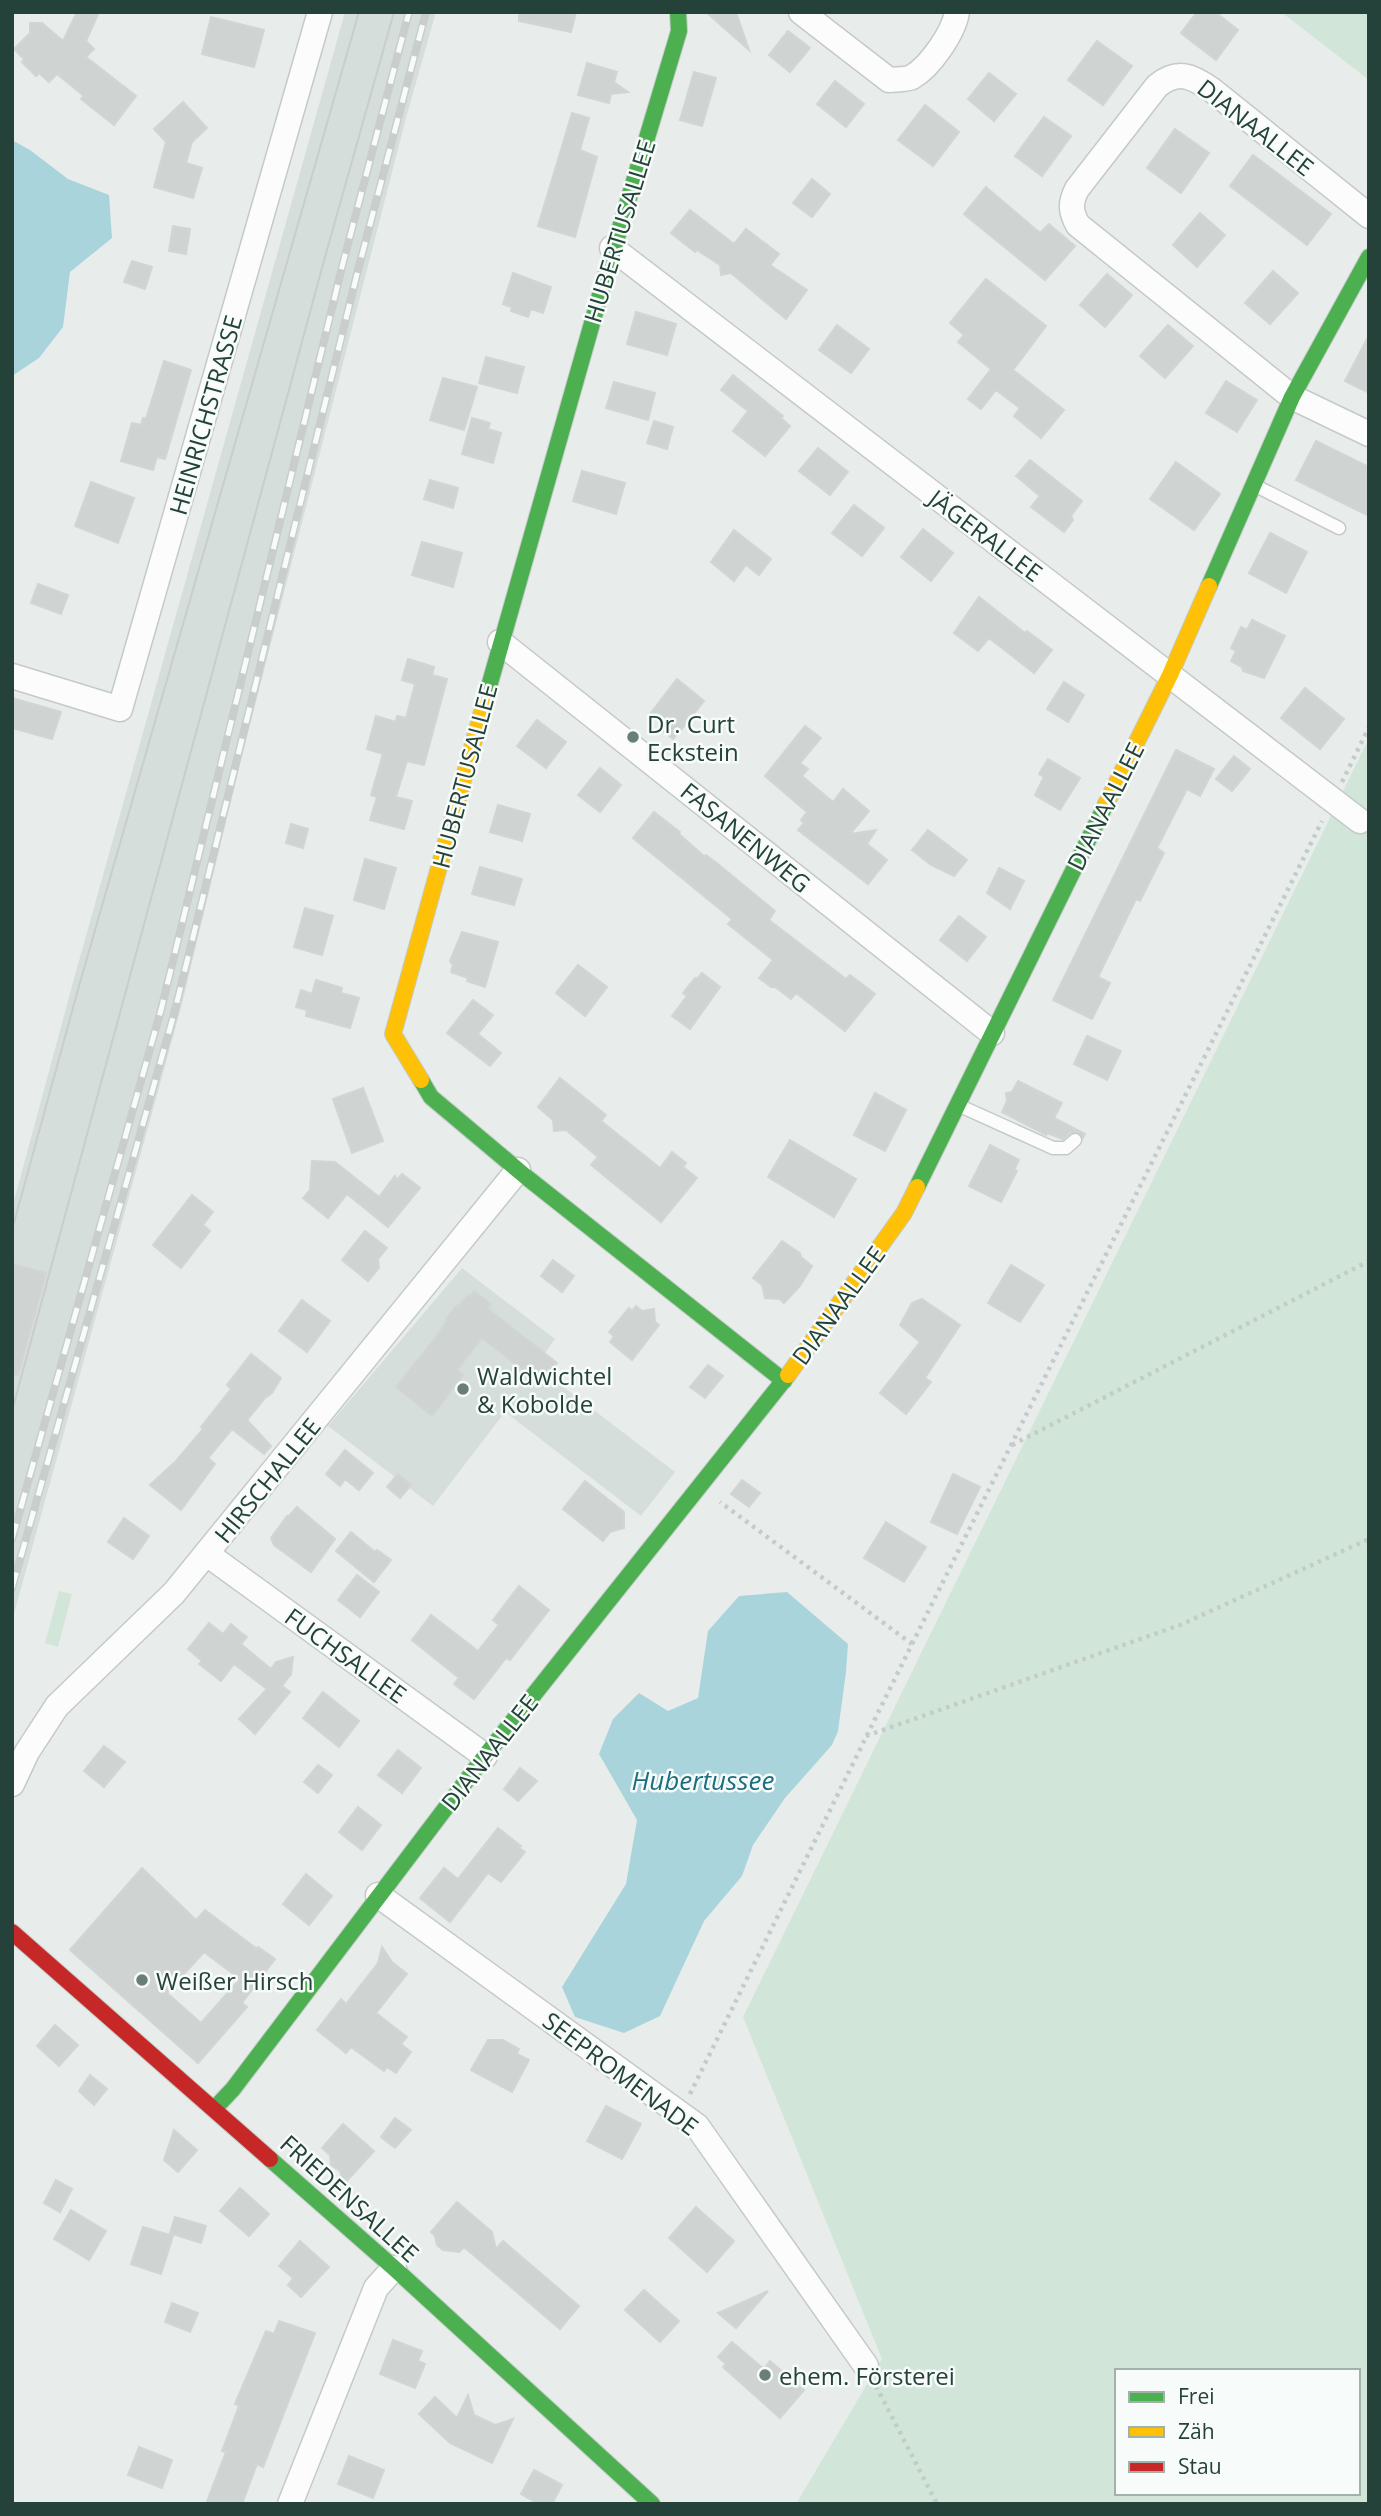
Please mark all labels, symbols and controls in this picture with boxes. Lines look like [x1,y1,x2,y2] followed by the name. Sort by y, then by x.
[1191,71,1321,183] street label: DIANAALLEE
[576,136,662,326] street label: HUBERTUSALLEE
[161,311,249,519] street label: HEINRICHSTRASSE
[921,480,1049,589] street label: JÄGERALLEE
[424,680,504,872] street label: HUBERTUSALLEE
[647,707,739,768] place label: Dr. Curt Eckstein
[625,729,641,745] marker: Dr. Curt Eckstein
[1059,736,1151,876] street label: DIANAALLEE
[674,774,818,900] street label: FASANENWEG
[784,1239,892,1371] street label: DIANAALLEE
[477,1359,612,1420] place label: Waldwichtel & Kobolde
[455,1381,471,1397] marker: Waldwichtel & Kobolde
[206,1411,328,1549] street label: HIRSCHALLEE
[279,1600,413,1710] street label: FUCHSALLEE
[433,1687,545,1817] street label: DIANAALLEE
[632,1762,774,1798] water label: Hubertussee
[156,1964,313,1997] place label: Weißer Hirsch
[134,1972,150,1988] marker: Weißer Hirsch
[537,2004,705,2142] street label: SEEPROMENADE
[274,2127,426,2269] street label: FRIEDENSALLEE
[779,2359,955,2392] place label: ehem. Försterei
[757,2367,773,2383] marker: ehem. Försterei
[1115,2369,1360,2495] legend
[1178,2382,1215,2410] text: Frei
[1178,2417,1215,2445] text: Zäh
[1178,2452,1222,2480] text: Stau

